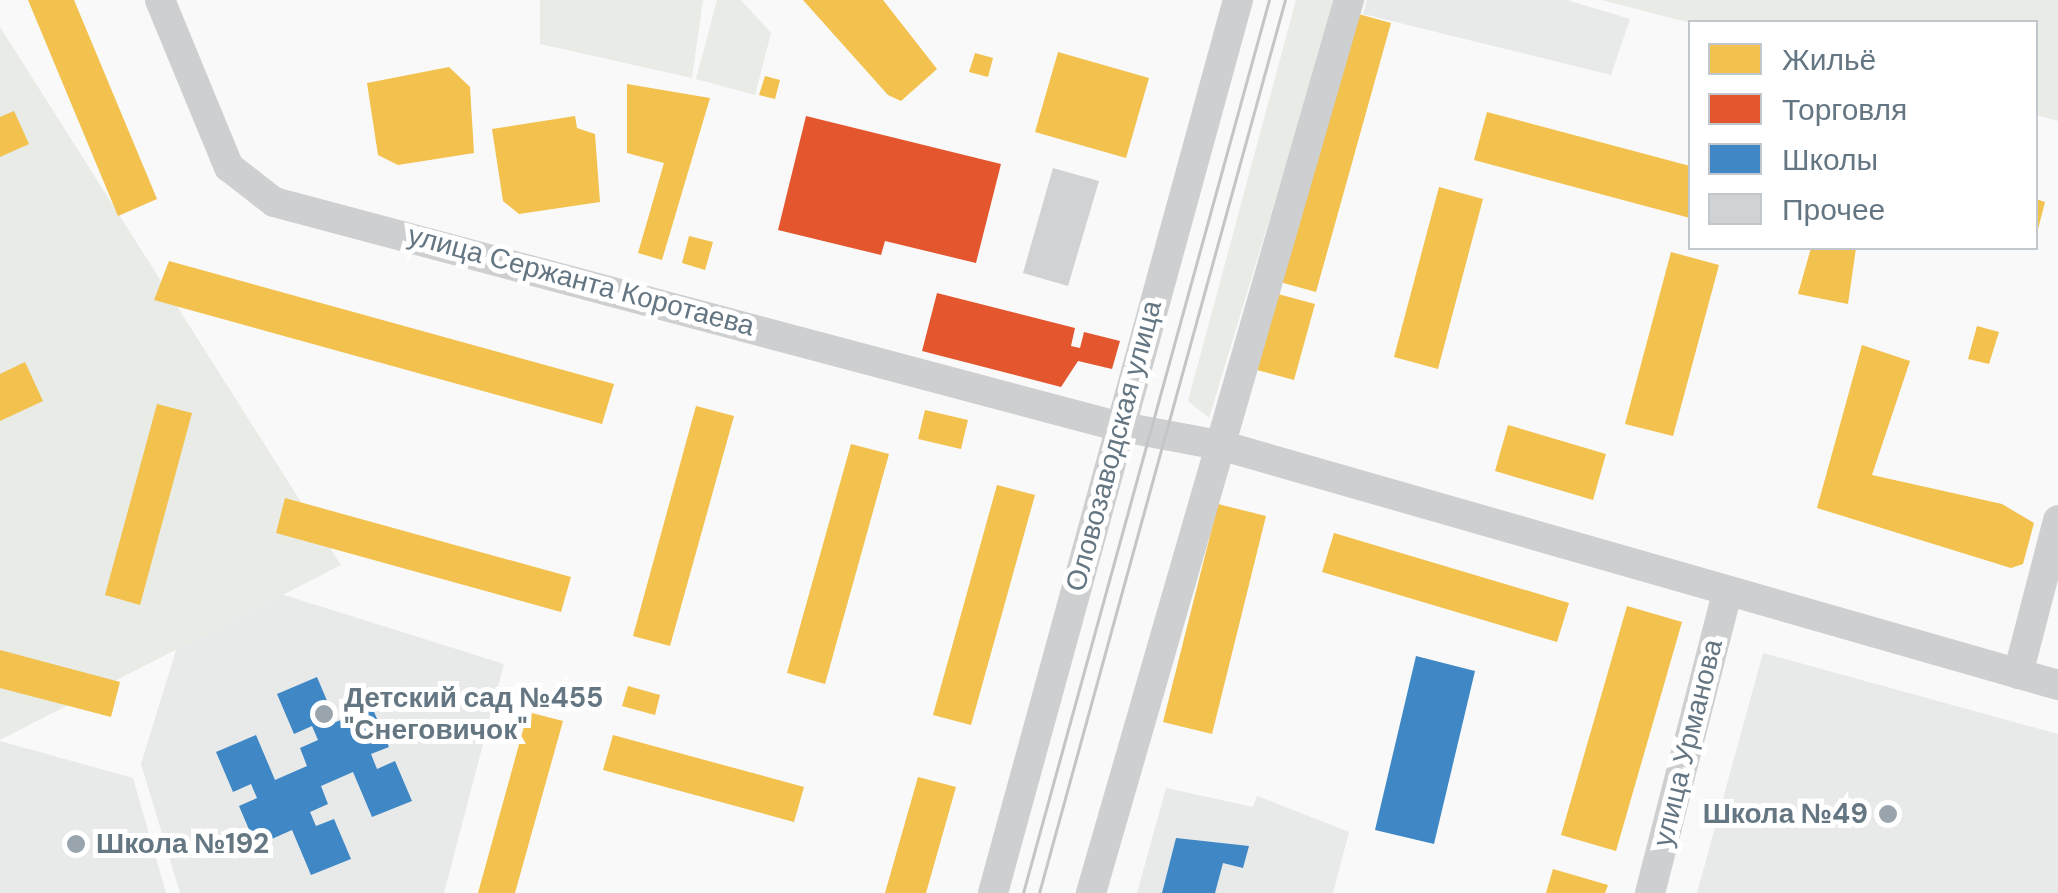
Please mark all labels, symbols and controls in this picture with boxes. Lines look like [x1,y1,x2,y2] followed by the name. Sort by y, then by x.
[1688,20,2038,250] legend
[1782,40,1876,79] text: Жильё
[1782,90,1907,129] text: Торговля
[1782,140,1878,179] text: Школы
[1782,190,1885,229] text: Прочее
[404,219,758,343] street label: улица Сержанта Коротаева
[1059,297,1169,595] street label: Оловозаводская улица
[1646,636,1730,850] street label: улица Урманова
[344,681,604,747] place label: Детский сад №455 "Снеговичок"
[313,703,335,725] marker: Детский сад №455 "Снеговичок"
[1703,797,1868,831] place label: Школа №49
[1877,803,1899,825] marker: Школа №49
[96,827,269,861] place label: Школа №192
[65,833,87,855] marker: Школа №192

